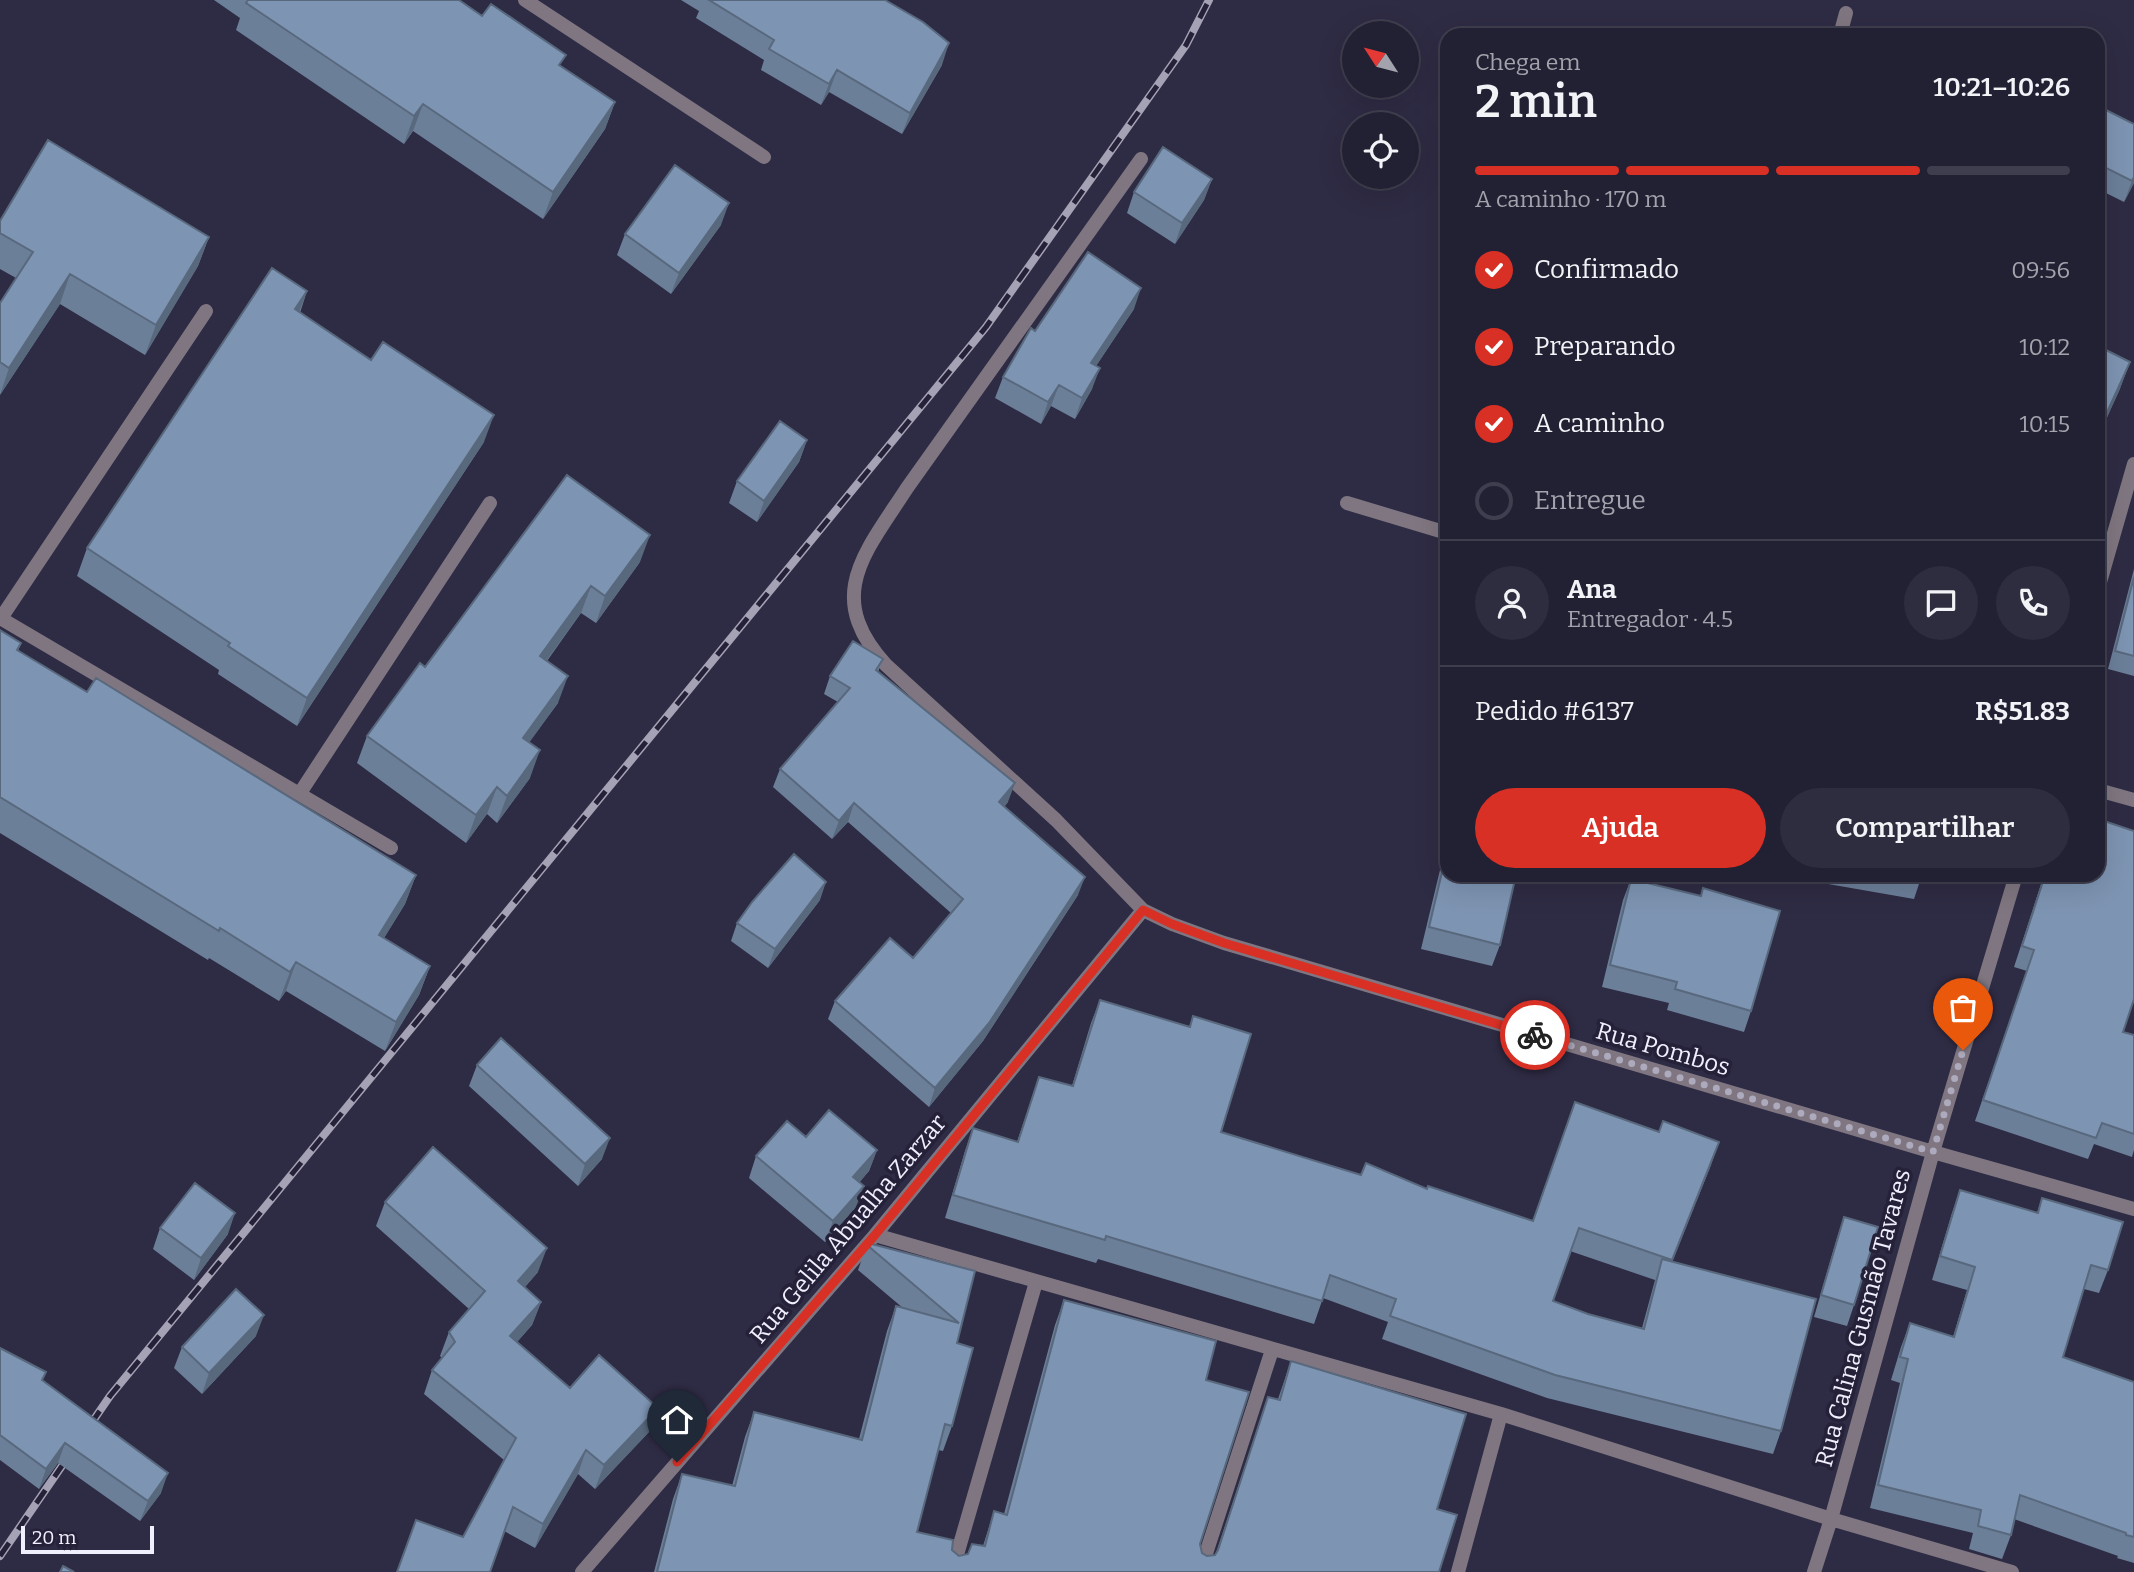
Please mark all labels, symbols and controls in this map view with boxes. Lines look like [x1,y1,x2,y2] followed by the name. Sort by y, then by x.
[1342,21,1419,98] north arrow
[1342,21,1419,189] map controls
[1475,48,1580,76] text: Chega em
[1933,72,2070,103] text: 10:21–10:26
[1475,74,1597,129] text: 2 min
[1342,112,1419,189] button: locate
[1475,185,1666,213] text: A caminho · 170 m
[1475,251,1513,289] icon: check
[1534,254,1679,285] text: Confirmado
[2011,256,2070,284] text: 09:56
[1475,328,1513,366] icon: check
[1534,331,1676,362] text: Preparando
[2019,333,2070,361] text: 10:12
[1475,405,1513,443] icon: check
[1534,408,1665,439] text: A caminho
[2019,410,2070,438] text: 10:15
[1534,485,1646,516] text: Entregue
[1475,566,1549,640] button: person
[1904,566,1978,640] button: chat
[1996,566,2070,640] button: phone
[1567,574,1617,605] text: Ana
[1567,605,1733,633] text: Entregador · 4.5
[1475,696,1634,727] text: Pedido #6137
[1975,696,2070,727] text: R$51.83
[1475,788,1766,868] button: Ajuda
[1780,788,2070,868] button: Compartilhar
[1933,978,1993,1050] pin
[1944,989,1982,1027] icon: bag
[1500,1000,1570,1070] courier
[1516,1016,1554,1054] icon: bike
[1593,1017,1733,1081] street label: Rua Pombos
[744,1109,952,1349] street label: Rua Gelila Abualha Zarzar
[1810,1166,1916,1470] street label: Rua Calina Gusmão Tavares
[647,1390,707,1462] pin
[658,1401,696,1439] icon: home
[21,1523,154,1555] scale bar
[32,1526,76,1549] text: 20 m

